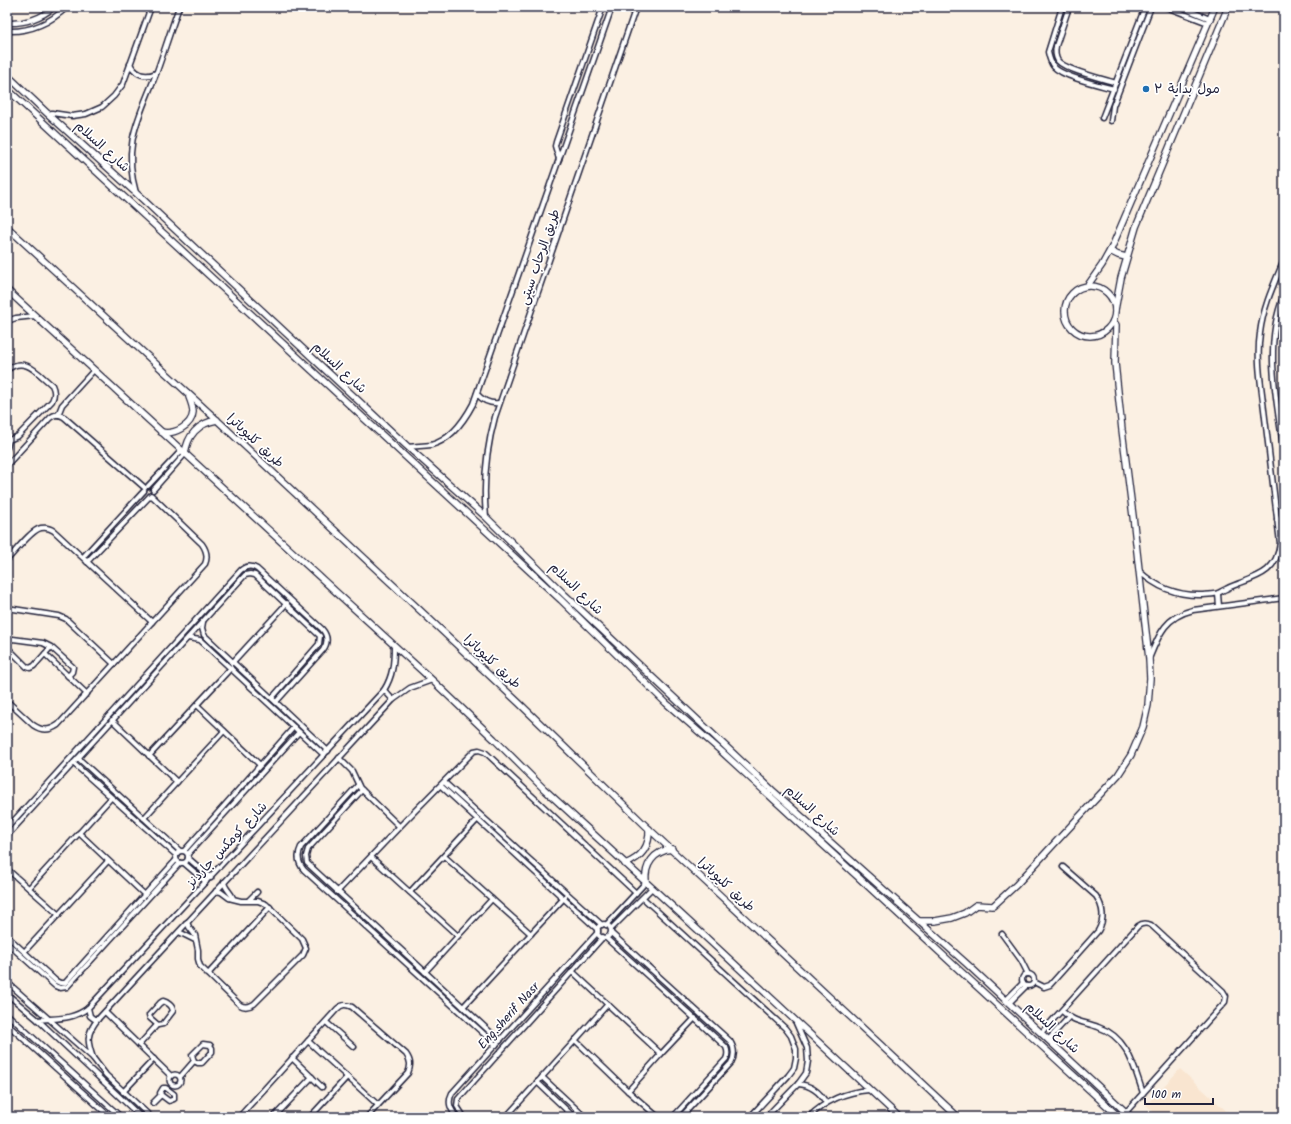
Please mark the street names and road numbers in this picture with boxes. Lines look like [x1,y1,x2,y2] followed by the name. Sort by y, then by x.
[70,116,134,178] street label: شارع السلام
[514,206,566,308] street label: طريق الرحاب سيتى
[307,337,371,399] street label: شارع السلام
[221,409,289,473] street label: طريق كليوباترا
[544,558,608,620] street label: شارع السلام
[458,630,526,694] street label: طريق كليوباترا
[780,780,844,842] street label: شارع السلام
[181,797,273,894] street label: شارع كومكس جاردنز
[692,853,760,917] street label: طريق كليوباترا
[473,977,545,1054] street label: Eng.sherif Nasr
[1020,997,1084,1059] street label: شارع السلام

